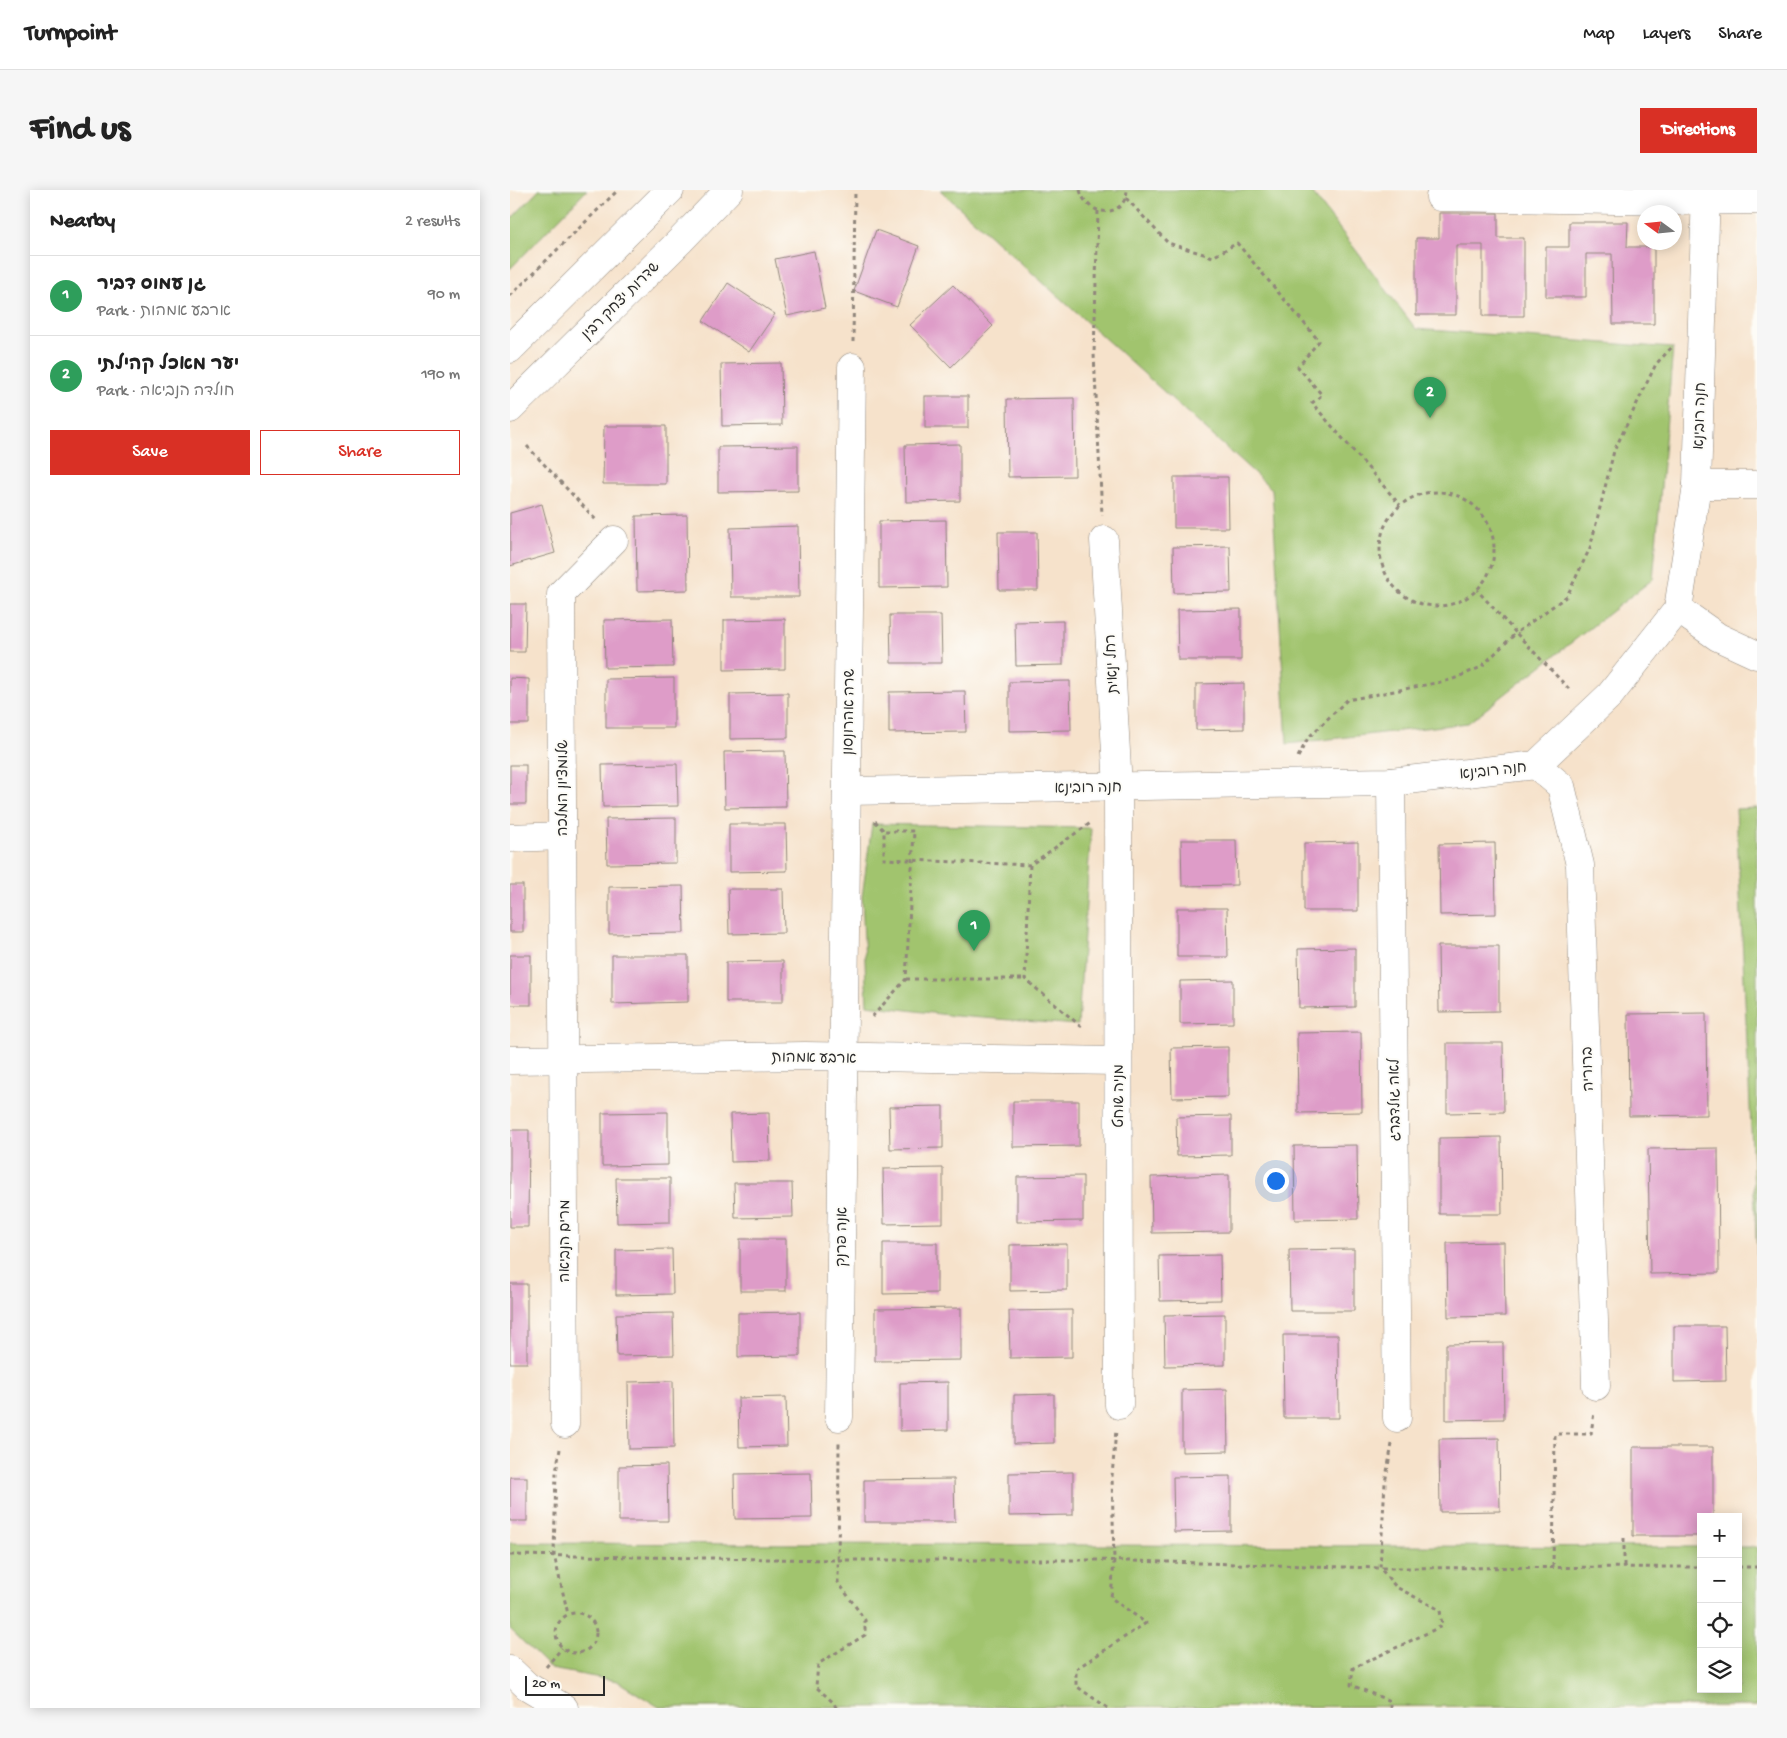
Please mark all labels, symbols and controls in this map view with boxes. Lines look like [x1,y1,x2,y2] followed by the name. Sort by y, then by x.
[25,20,116,49] text: Turnpoint
[1583,24,1615,45] text: Map
[1643,24,1690,45] text: Layers
[1718,24,1762,45] text: Share
[1640,108,1757,153] button: Directions
[30,110,130,151] text: Find us
[1637,205,1682,250] north arrow
[50,210,115,235] text: Nearby
[405,213,460,232] text: 2 results
[579,259,664,344] street label: שדרות יצחק רבין
[97,274,206,297] text: גן עמוס דביר
[63,286,69,305] text: 1
[428,286,460,305] text: 90 m
[97,303,231,322] text: Park · ארבע אמהות
[97,354,239,377] text: יער מאכל קהילתי
[62,366,70,385] text: 2
[421,366,460,385] text: 190 m
[1414,377,1446,418] pin: 2
[1691,382,1711,450] street label: חנה רובינא
[97,383,234,402] text: Park · חולדה הנביאה
[50,430,250,475] button: Save
[260,430,460,475] button: Share
[1101,634,1124,695] street label: רחל ינאית
[840,668,860,755] street label: שרה אהרונסון
[554,740,573,836] street label: שלומציון המלכה
[1459,760,1528,784] street label: חנה רובינא
[1054,779,1122,799] street label: חנה רובינא
[958,910,990,951] pin: 1
[1579,1046,1599,1092] street label: ברוריה
[771,1049,857,1069] street label: ארבע אמהות
[1385,1057,1406,1141] street label: לאה גולדברג
[1111,1064,1129,1128] street label: מניה שוחט
[1263,1168,1289,1194] your location
[557,1200,575,1282] street label: מרים הנביאה
[833,1207,853,1267] street label: אנה פרנק
[1697,1513,1742,1693] map controls
[1697,1513,1742,1558] button: +
[1697,1558,1742,1603] button: −
[1697,1603,1742,1648] button: locate
[1697,1648,1742,1693] button: layers
[525,1673,605,1696] scale bar
[532,1676,560,1693] text: 20 m

